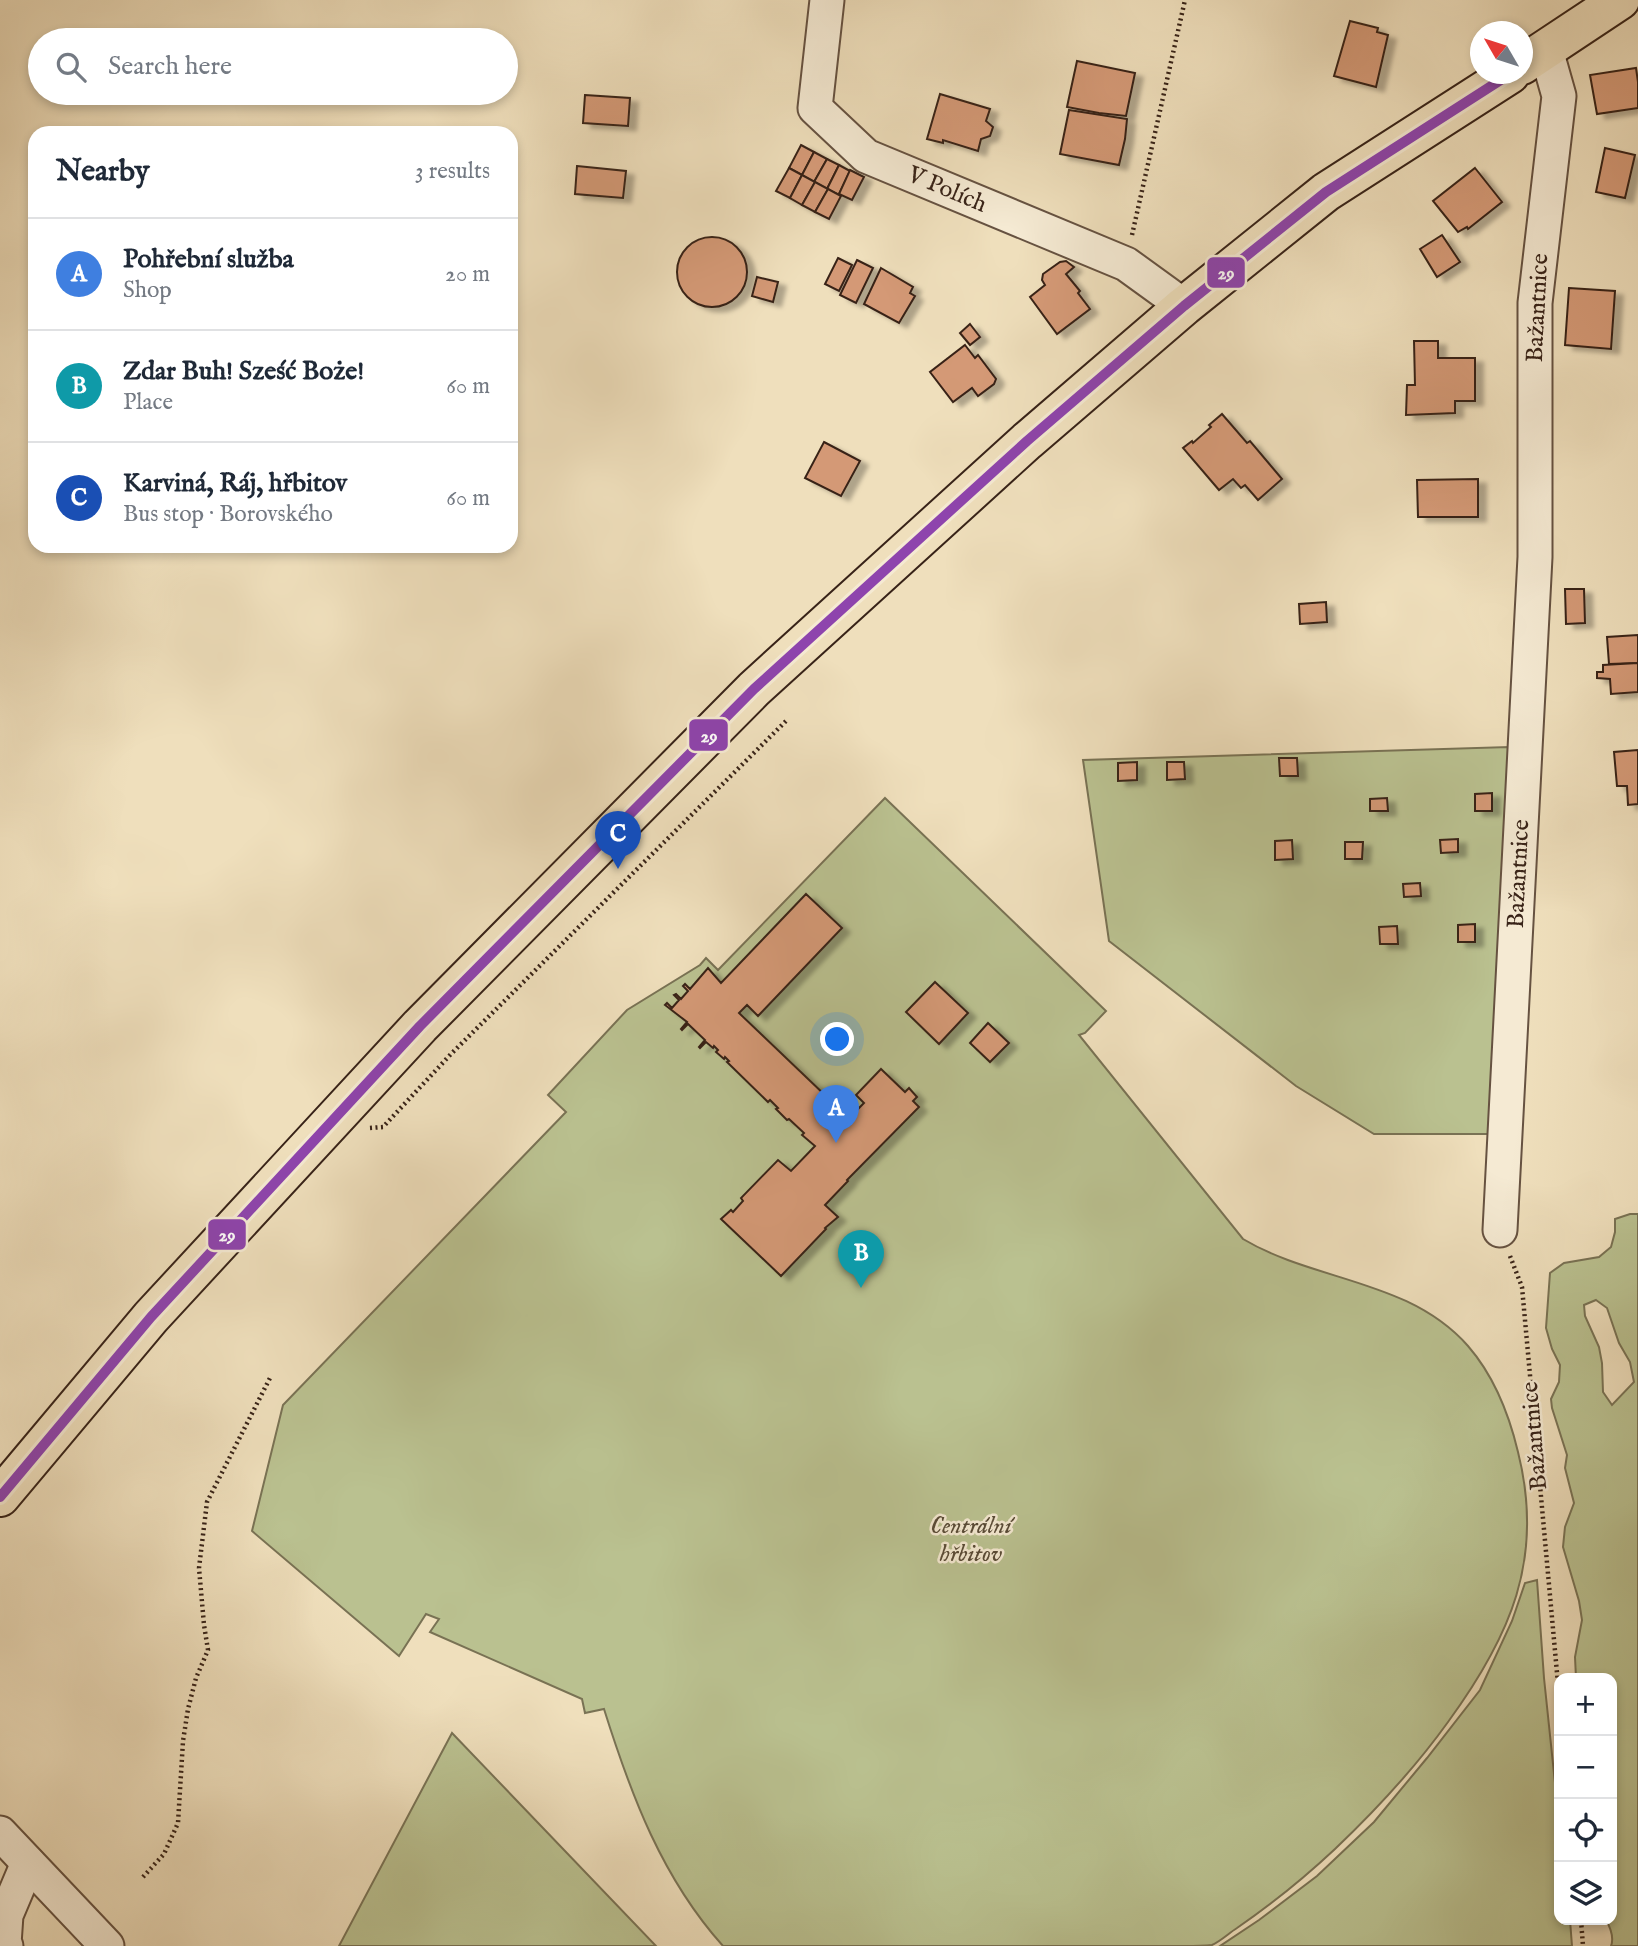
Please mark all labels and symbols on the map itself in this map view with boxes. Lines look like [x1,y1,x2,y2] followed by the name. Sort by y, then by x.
[1470,21,1533,84] north arrow
[902,159,992,221] street label: V Polích
[1520,253,1556,363] street label: Bažantnice
[1206,256,1246,289] line badge: 29
[1217,262,1235,286] text: 29
[688,718,729,752] line badge: 29
[700,725,718,749] text: 29
[595,811,641,869] pin: C
[1501,819,1537,929] street label: Bažantnice
[820,1022,854,1056] your location
[813,1085,859,1143] pin: A
[207,1218,247,1251] line badge: 29
[218,1224,236,1248] text: 29
[838,1230,884,1288] pin: B
[1515,1380,1555,1492] street label: Bažantnice
[930,1511,1016,1570] park label: Centrální hřbitov

